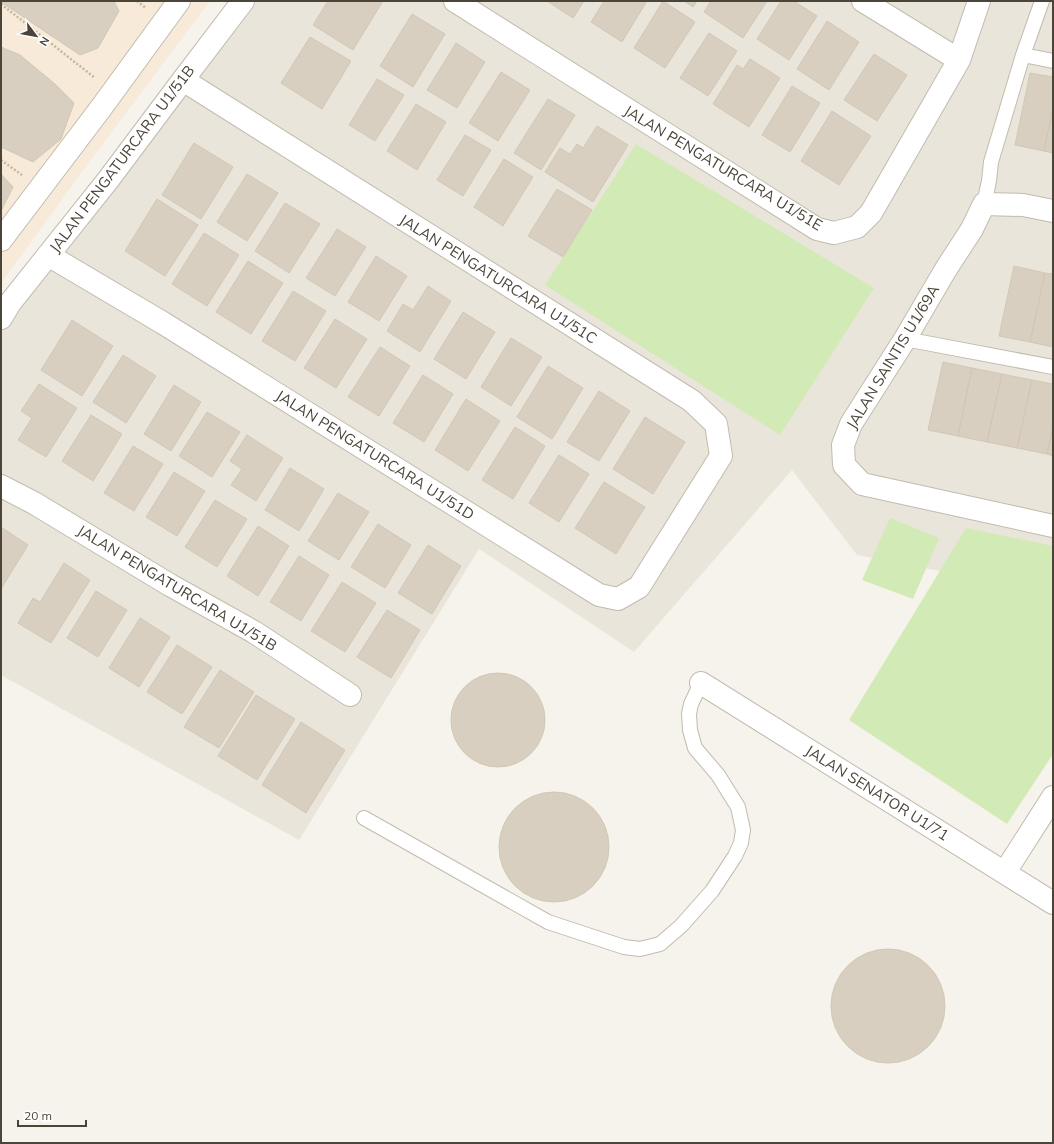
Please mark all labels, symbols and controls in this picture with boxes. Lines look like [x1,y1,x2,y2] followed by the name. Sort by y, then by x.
[16,16,56,56] north arrow
[36,34,53,49] text: N
[45,61,198,256] street label: JALAN PENGATURCARA U1/51B
[621,101,826,235] street label: JALAN PENGATURCARA U1/51E
[396,210,601,347] street label: JALAN PENGATURCARA U1/51C
[842,281,943,432] street label: JALAN SAINTIS U1/69A
[272,385,478,524] street label: JALAN PENGATURCARA U1/51D
[74,520,281,655] street label: JALAN PENGATURCARA U1/51B
[802,741,953,845] street label: JALAN SENATOR U1/71
[18,1102,86,1128] scale bar
[24,1108,52,1123] text: 20 m

